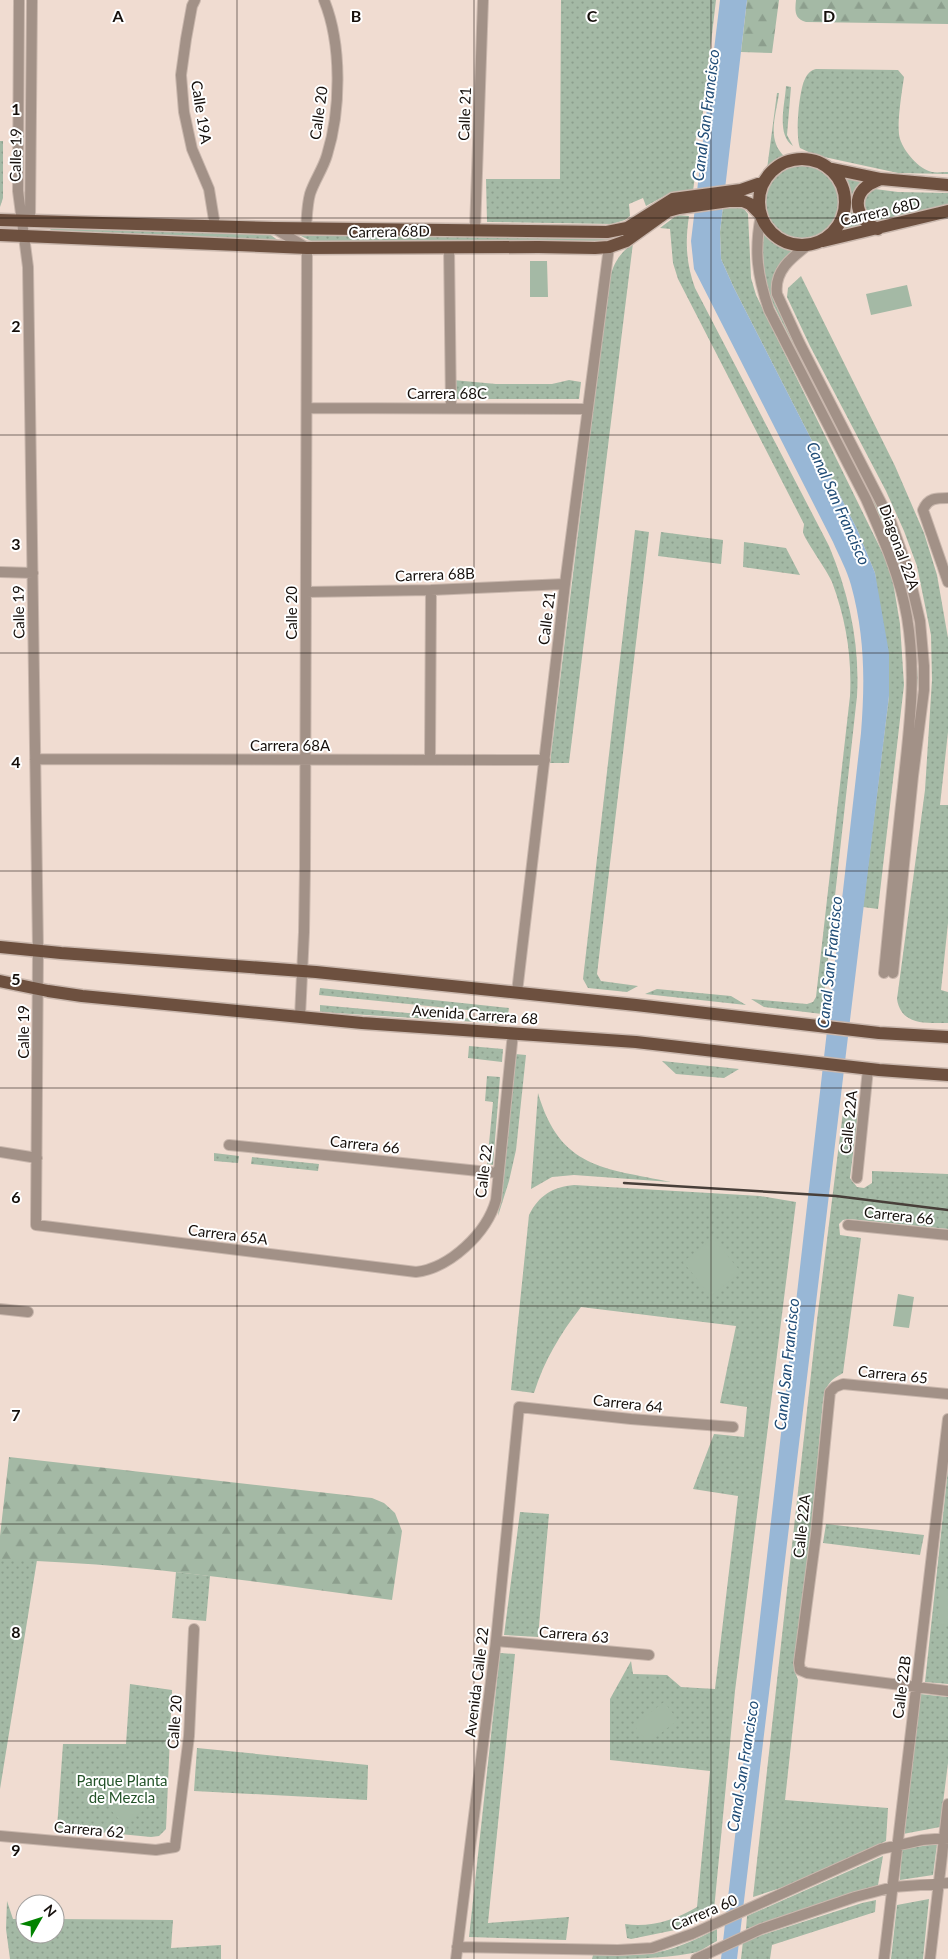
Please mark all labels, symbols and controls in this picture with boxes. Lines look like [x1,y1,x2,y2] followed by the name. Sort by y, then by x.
[111,6,124,25] text: A
[351,6,361,25] text: B
[587,6,598,25] text: C
[823,6,835,25] text: D
[687,48,723,182] water label: Canal San Francisco
[188,79,216,146] street label: Calle 19A
[305,85,331,141] street label: Calle 20
[454,87,474,141] street label: Calle 21
[11,99,21,118] text: 1
[6,128,24,182] street label: Calle 19
[838,193,922,229] street label: Carrera 68D
[348,221,430,241] street label: Carrera 68D
[11,316,21,335] text: 2
[407,384,487,402] street label: Carrera 68C
[803,438,875,568] water label: Canal San Francisco
[876,502,924,593] street label: Diagonal 22A
[11,534,21,553] text: 3
[395,564,475,584] street label: Carrera 68B
[9,585,27,639] street label: Calle 19
[282,586,300,640] street label: Calle 20
[534,590,558,646] street label: Calle 21
[250,736,331,754] street label: Carrera 68A
[11,752,21,771] text: 4
[813,895,845,1029] water label: Canal San Francisco
[11,969,21,988] text: 5
[411,1001,539,1027] street label: Avenida Carrera 68
[14,1005,32,1059] street label: Calle 19
[836,1088,860,1155] street label: Calle 22A
[329,1131,401,1157] street label: Carrera 66
[471,1143,495,1199] street label: Calle 22
[11,1187,21,1206] text: 6
[863,1202,935,1228] street label: Carrera 66
[187,1220,270,1248] street label: Carrera 65A
[770,1297,802,1431] water label: Canal San Francisco
[857,1361,929,1387] street label: Carrera 65
[592,1390,664,1416] street label: Carrera 64
[11,1405,21,1424] text: 7
[789,1492,813,1559] street label: Calle 22A
[11,1622,21,1641] text: 8
[538,1622,610,1646] street label: Carrera 63
[460,1626,492,1738] street label: Avenida Calle 22
[888,1654,914,1720] street label: Calle 22B
[163,1694,185,1749] street label: Calle 20
[722,1699,762,1833] water label: Canal San Francisco
[77,1771,167,1806] park label: Parque Planta de Mezcla
[53,1817,125,1841] street label: Carrera 62
[11,1840,21,1859] text: 9
[668,1890,740,1934] street label: Carrera 60
[15,1894,65,1944] north arrow
[40,1901,60,1920] text: N

